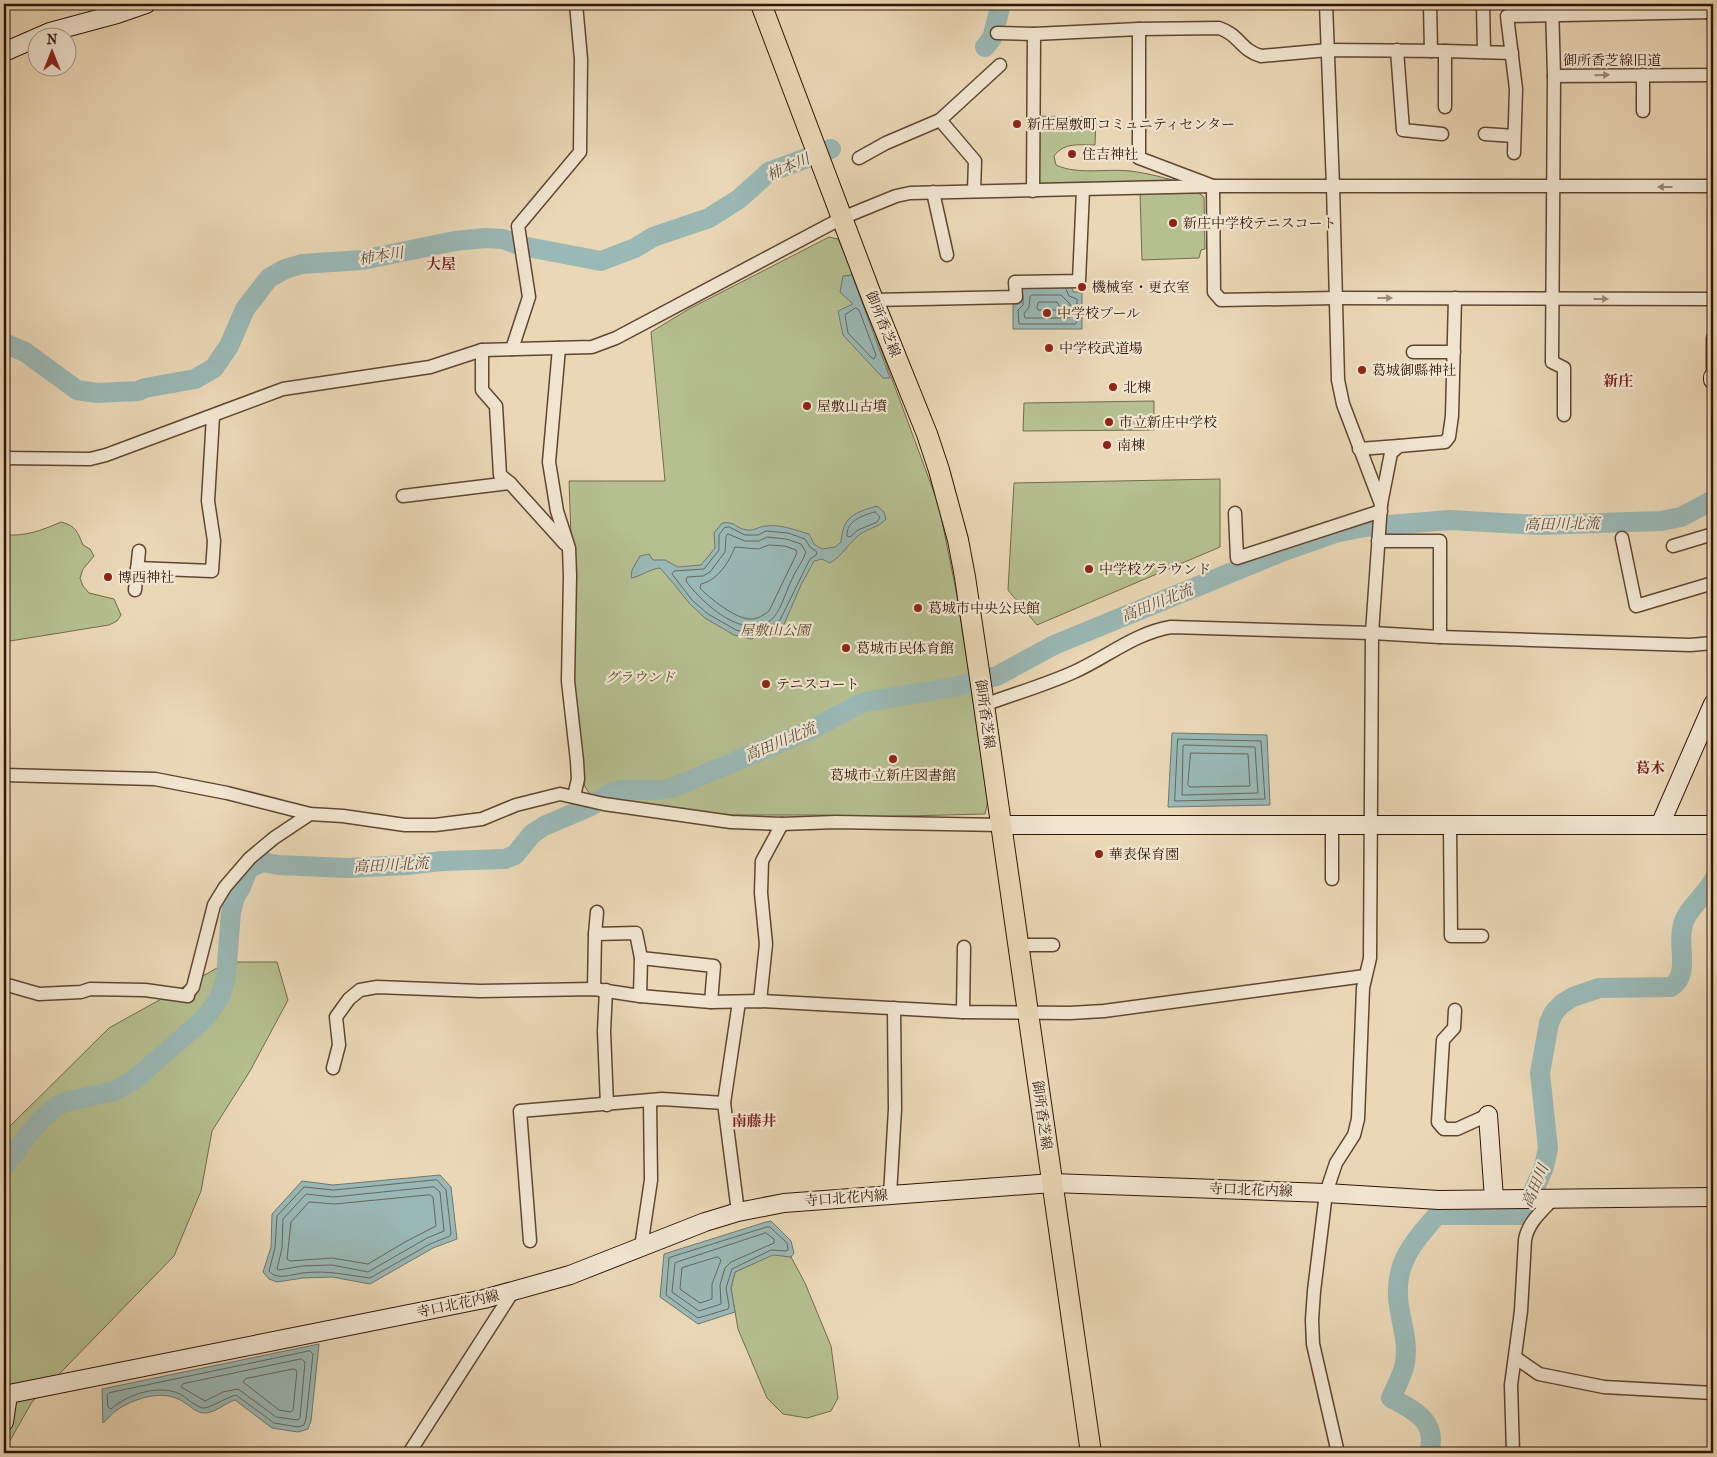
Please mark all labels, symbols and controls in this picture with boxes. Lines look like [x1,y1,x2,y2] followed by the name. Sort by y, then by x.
[28,28,78,78] north arrow
[47,31,58,48] text: N
[1563,52,1661,69] street label: 御所香芝線旧道
[1595,70,1611,78] one-way arrow
[1027,116,1235,133] place label: 新庄屋敷町コミュニティセンター
[1011,118,1023,130] marker: 新庄屋敷町コミュニティセンター
[1082,146,1138,163] place label: 住吉神社
[1066,148,1078,160] marker: 住吉神社
[764,149,814,184] water label: 柿本川
[1656,183,1672,191] one-way arrow
[1183,215,1336,232] place label: 新庄中学校テニスコート
[1167,217,1179,229] marker: 新庄中学校テニスコート
[357,243,407,268] water label: 柿本川
[426,255,456,273] district label: 大屋
[1092,279,1190,296] place label: 機械室・更衣室
[1076,281,1088,293] marker: 機械室・更衣室
[862,288,904,360] street label: 御所香芝線
[1377,294,1393,302] one-way arrow
[1593,295,1609,303] one-way arrow
[1057,305,1140,322] place label: 中学校プール
[1041,307,1053,319] marker: 中学校プール
[1059,340,1143,357] place label: 中学校武道場
[1043,342,1055,354] marker: 中学校武道場
[1372,362,1456,379] place label: 葛城御縣神社
[1356,364,1368,376] marker: 葛城御縣神社
[1603,372,1633,390] district label: 新庄
[1123,379,1151,396] place label: 北棟
[1107,381,1119,393] marker: 北棟
[817,398,887,415] place label: 屋敷山古墳
[801,400,813,412] marker: 屋敷山古墳
[1119,414,1217,431] place label: 市立新庄中学校
[1103,416,1115,428] marker: 市立新庄中学校
[1117,437,1145,454] place label: 南棟
[1101,439,1113,451] marker: 南棟
[1524,514,1603,534] water label: 高田川北流
[1099,561,1211,578] place label: 中学校グラウンド
[1083,563,1095,575] marker: 中学校グラウンド
[118,569,174,586] place label: 博西神社
[102,571,114,583] marker: 博西神社
[1119,579,1198,625] water label: 高田川北流
[928,600,1040,617] place label: 葛城市中央公民館
[912,602,924,614] marker: 葛城市中央公民館
[740,622,812,639] park label: 屋敷山公園
[856,640,954,657] place label: 葛城市民体育館
[840,642,852,654] marker: 葛城市民体育館
[605,669,676,686] park label: グラウンド
[776,676,859,693] place label: テニスコート
[760,678,772,690] marker: テニスコート
[972,678,998,750] street label: 御所香芝線
[742,718,821,765] water label: 高田川北流
[887,753,899,765] marker: 葛城市立新庄図書館
[1635,759,1665,777] district label: 葛木
[830,767,956,784] place label: 葛城市立新庄図書館
[1109,846,1179,863] place label: 華表保育園
[1093,848,1105,860] marker: 華表保育園
[353,854,432,876] water label: 高田川北流
[1029,1079,1055,1151] street label: 御所香芝線
[731,1112,777,1130] district label: 南藤井
[1518,1160,1553,1210] water label: 高田川
[1209,1180,1293,1200] street label: 寺口北花内線
[804,1187,888,1209] street label: 寺口北花内線
[415,1287,501,1321] street label: 寺口北花内線

